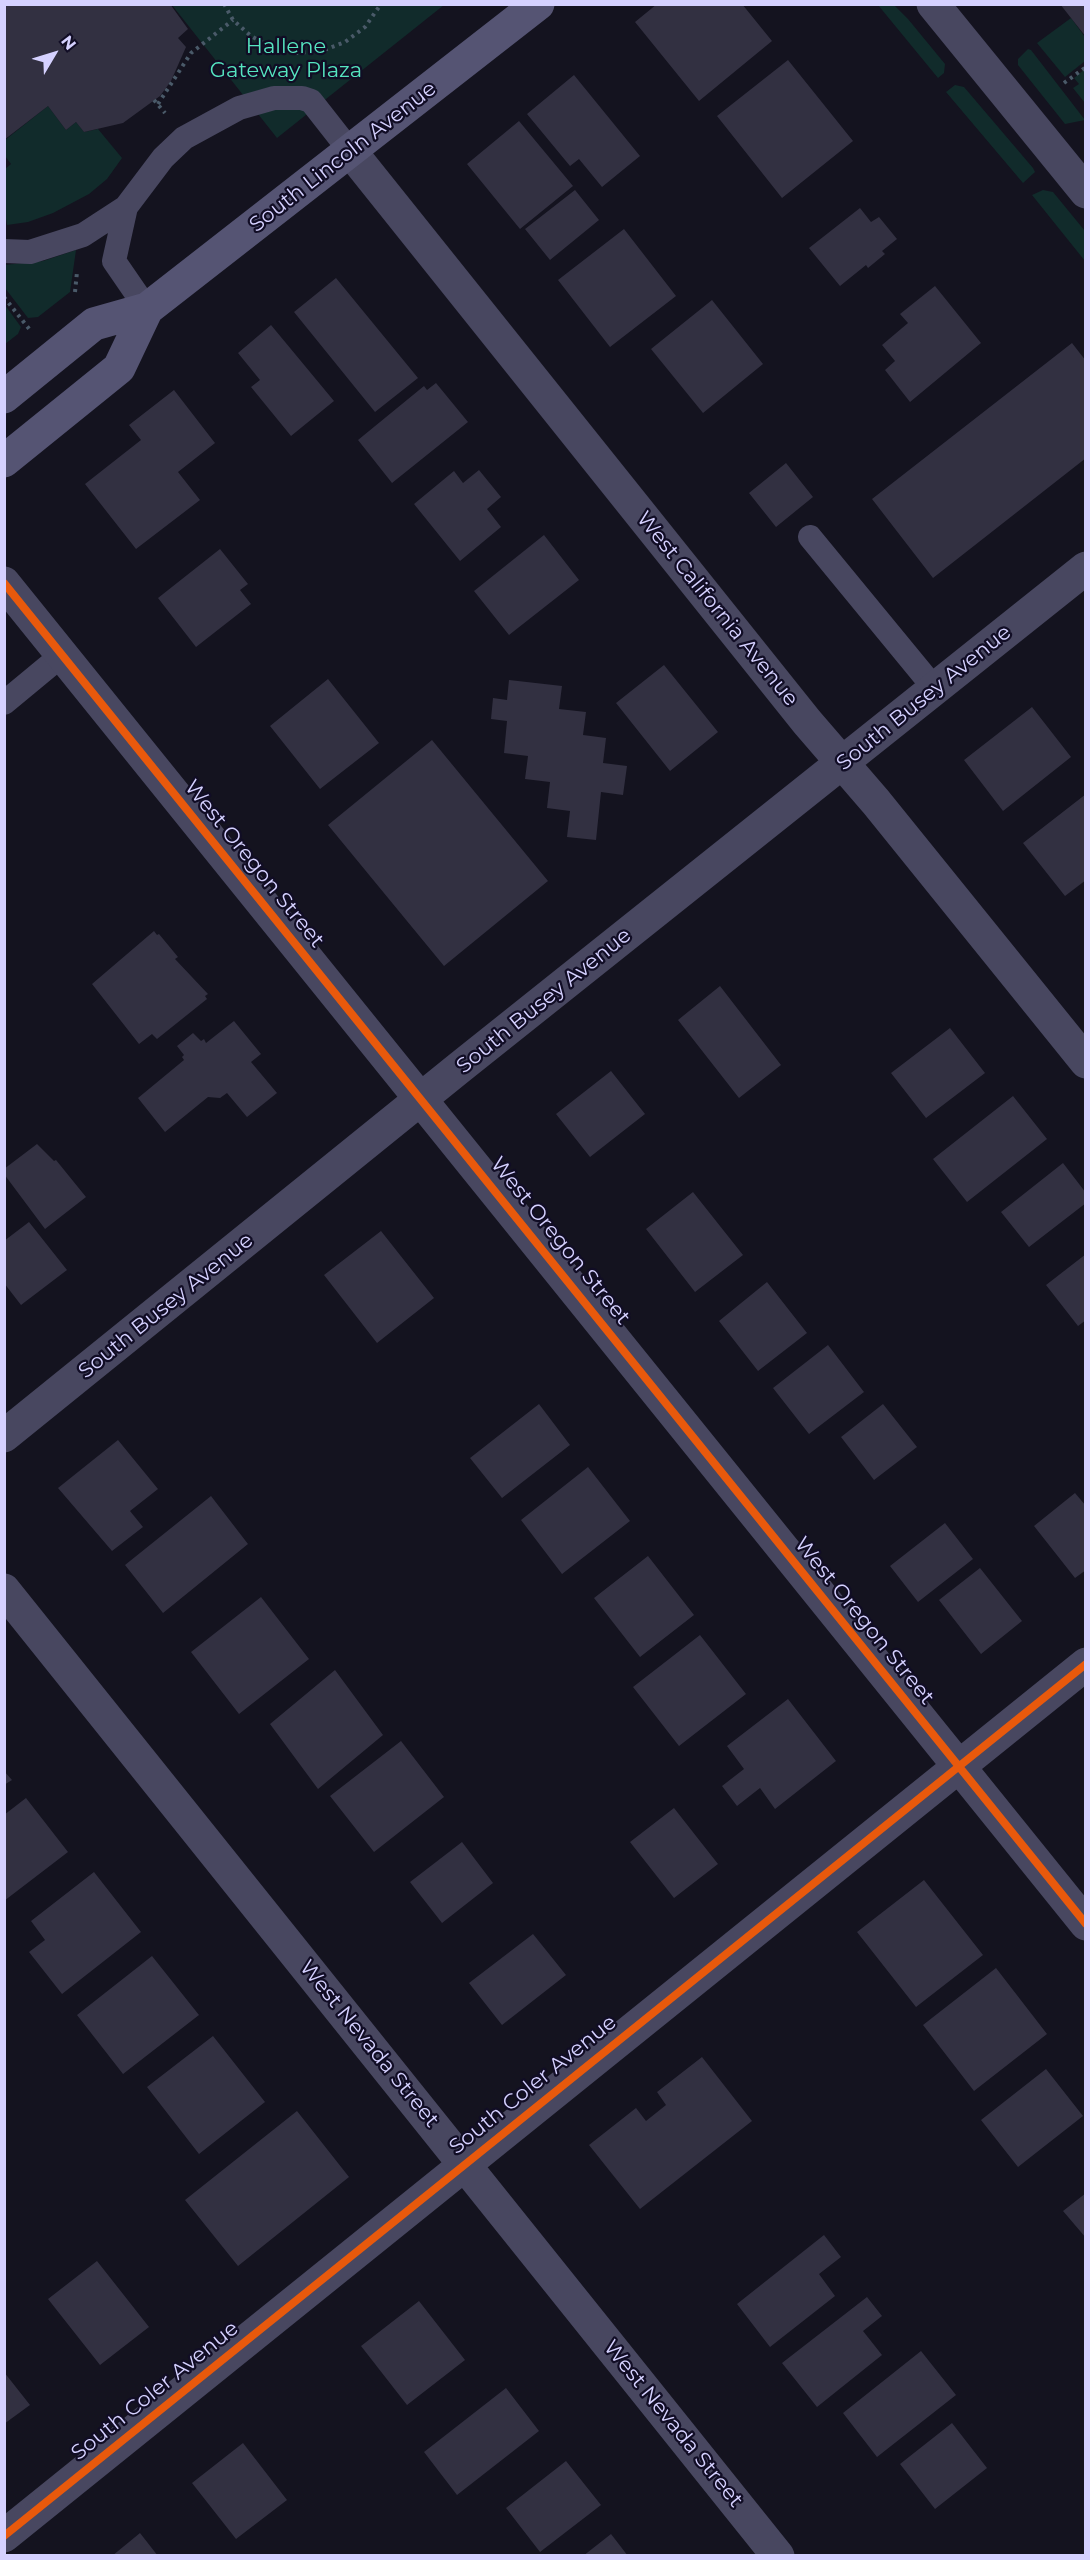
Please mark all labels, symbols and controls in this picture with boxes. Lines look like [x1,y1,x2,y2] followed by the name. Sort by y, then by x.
[24,24,84,84] north arrow
[57,32,80,54] text: N
[210,34,362,84] park label: Hallene Gateway Plaza
[245,76,441,238] street label: South Lincoln Avenue
[631,507,803,711] street label: West California Avenue
[832,620,1016,776] street label: South Busey Avenue
[179,775,329,953] street label: West Oregon Street
[452,923,636,1079] street label: South Busey Avenue
[485,1152,635,1330] street label: West Oregon Street
[74,1228,258,1384] street label: South Busey Avenue
[789,1532,939,1710] street label: West Oregon Street
[294,1955,444,2133] street label: West Nevada Street
[444,2010,622,2160] street label: South Coler Avenue
[66,2316,244,2466] street label: South Coler Avenue
[598,2335,748,2513] street label: West Nevada Street

